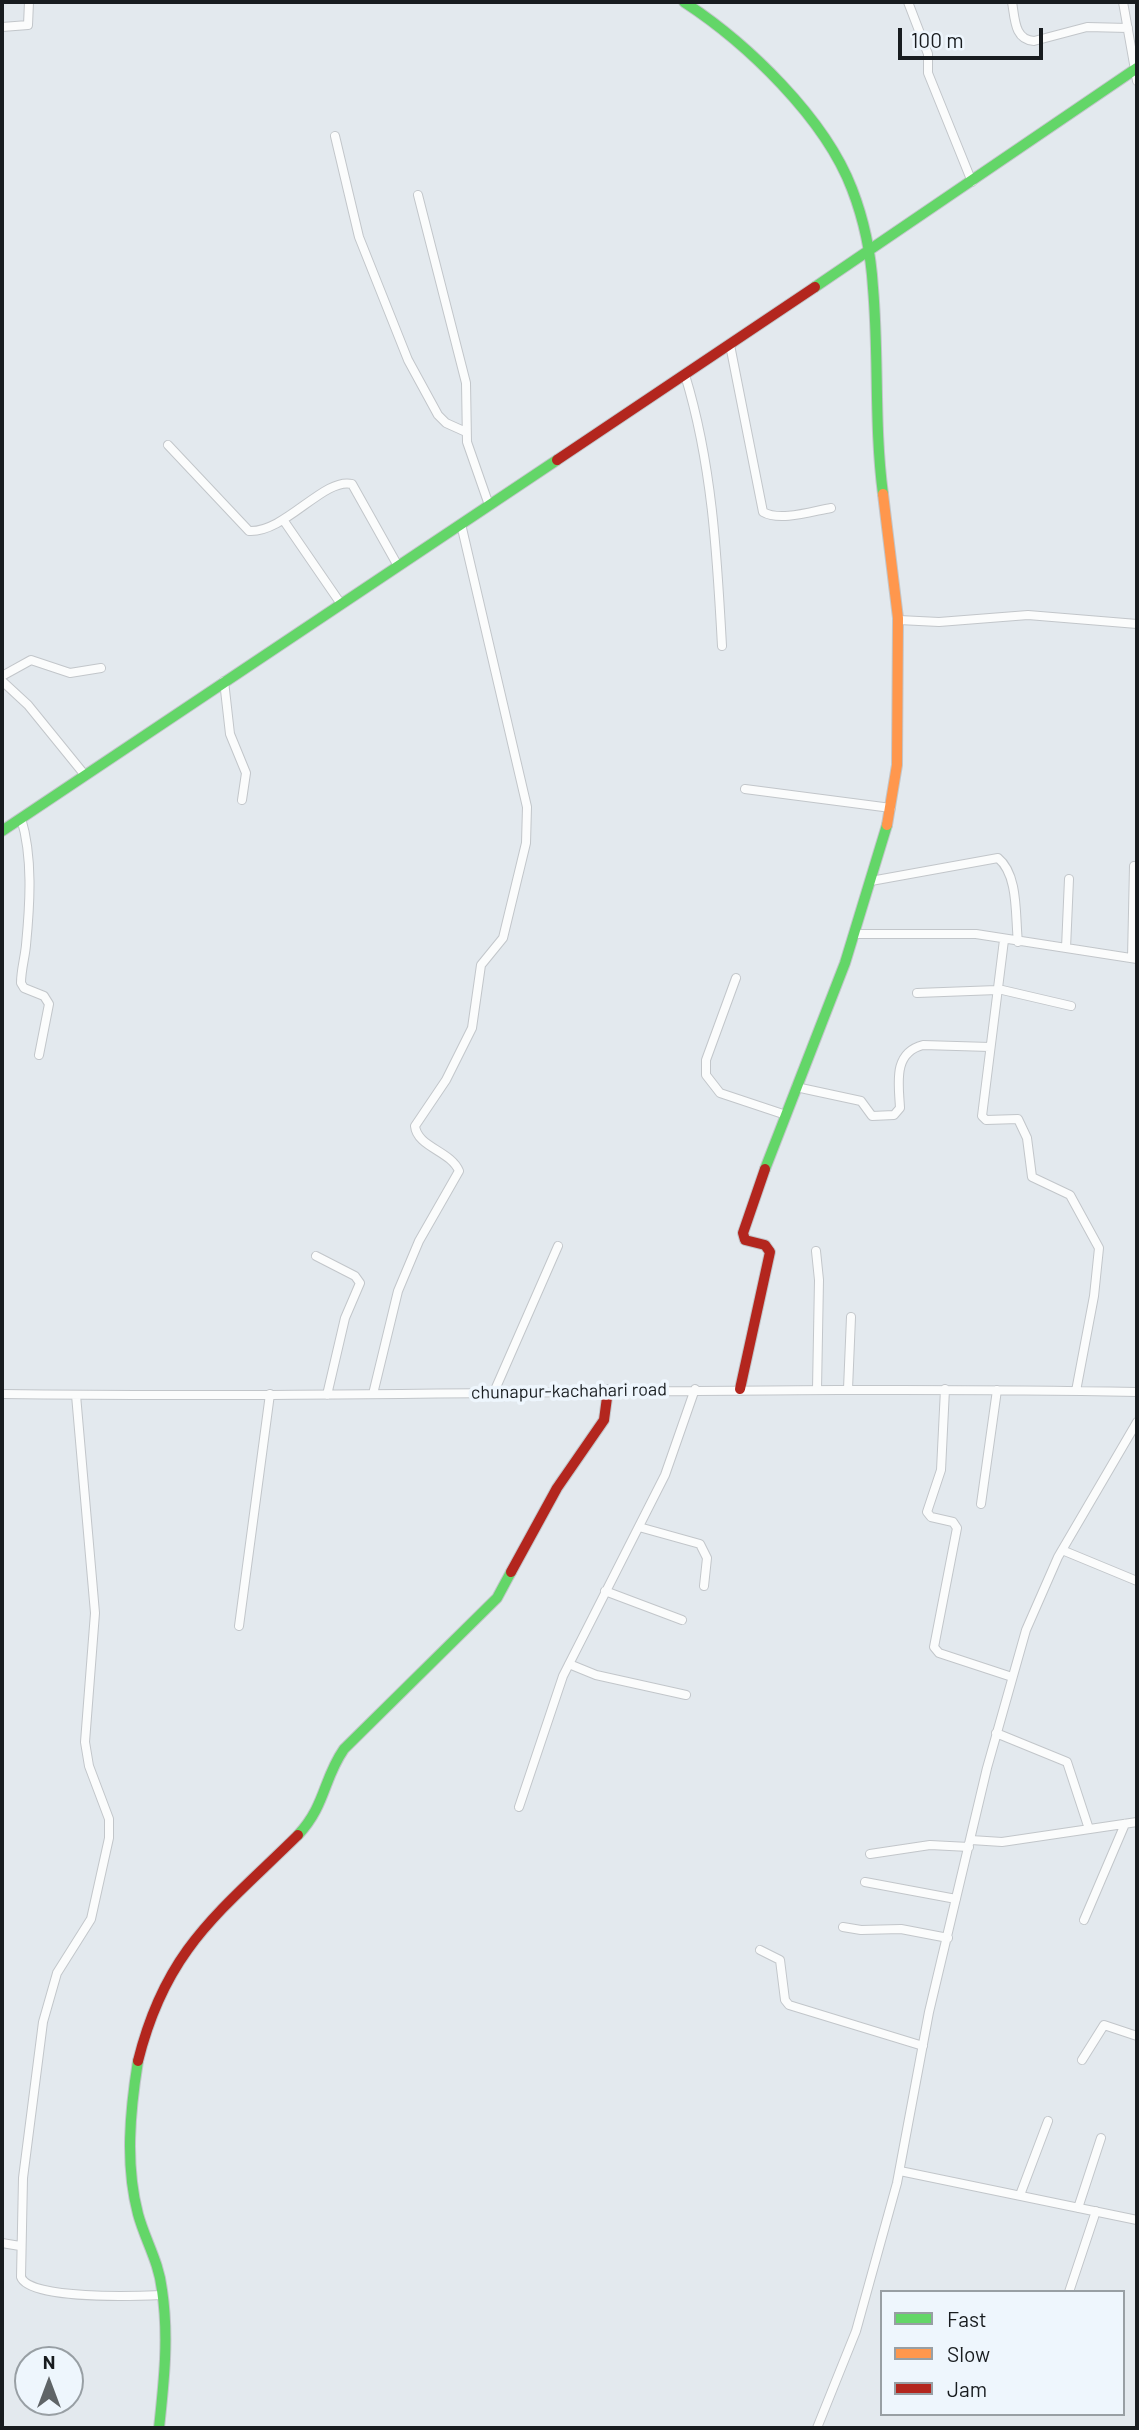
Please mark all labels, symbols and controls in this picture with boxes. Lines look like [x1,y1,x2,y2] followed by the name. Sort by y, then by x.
[901,14,1046,58] scale bar
[911,27,964,52] text: 100 m
[471,1378,667,1404] street label: chunapur-kachahari road
[880,2290,1125,2416] legend
[947,2306,987,2331] text: Fast
[947,2341,990,2366] text: Slow
[14,2346,84,2416] north arrow
[43,2350,55,2373] text: N
[947,2376,987,2401] text: Jam

